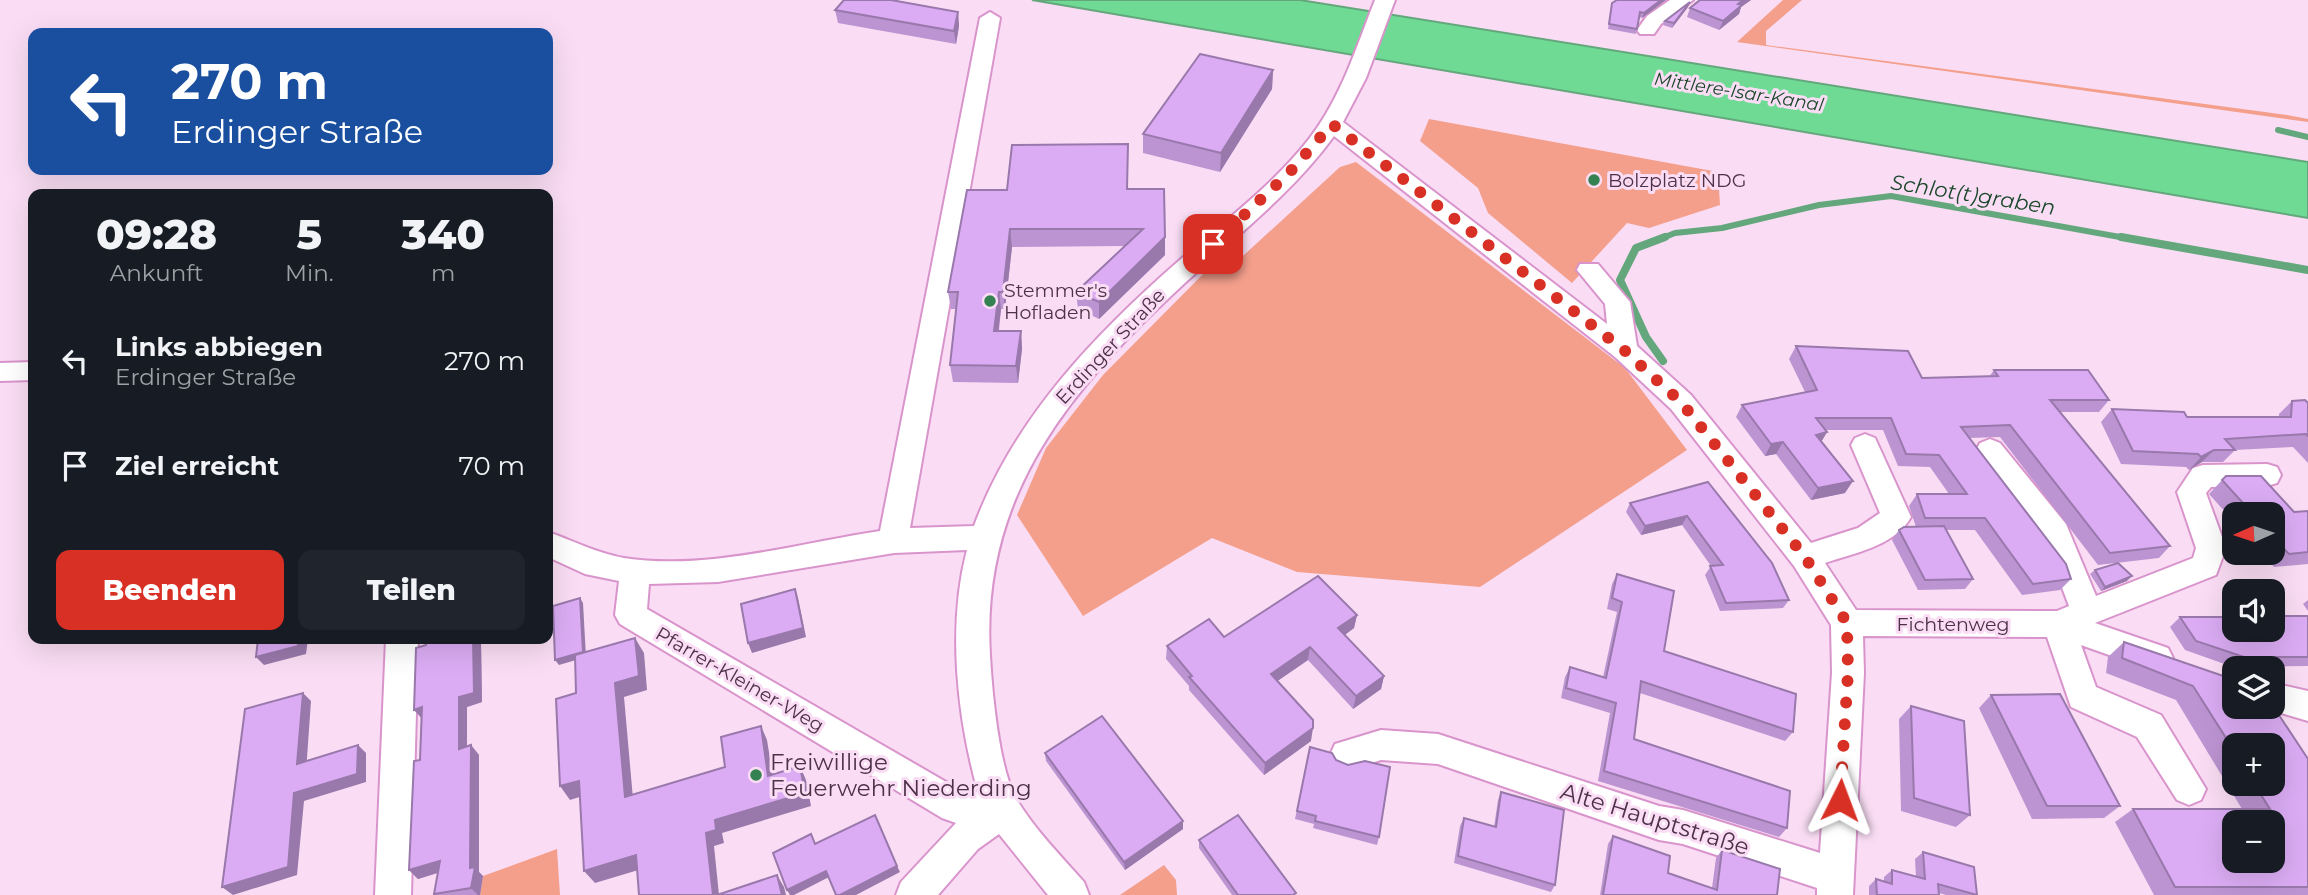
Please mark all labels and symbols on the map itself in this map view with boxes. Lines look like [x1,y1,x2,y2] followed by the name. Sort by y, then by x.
[1653,68,1825,116] water label: Mittlere-Isar-Kanal
[1608,169,1747,192] place label: Bolzplatz NDG
[1889,169,2057,220] water label: Schlot(t)graben
[1586,172,1602,188] marker: Bolzplatz NDG
[1183,214,1243,274] pin
[1004,279,1107,324] place label: Stemmer's Hofladen
[1051,284,1170,409] street label: Erdinger Straße
[982,293,998,309] marker: Stemmer's Hofladen
[2222,502,2286,565] north arrow
[1897,613,2009,636] street label: Fichtenweg
[652,622,828,737] street label: Pfarrer-Kleiner-Weg
[770,748,1032,802] place label: Freiwillige Feuerwehr Niederding
[1803,763,1877,837] position arrow
[748,767,764,783] marker: Freiwillige Feuerwehr Niederding
[1557,777,1753,861] street label: Alte Hauptstraße

